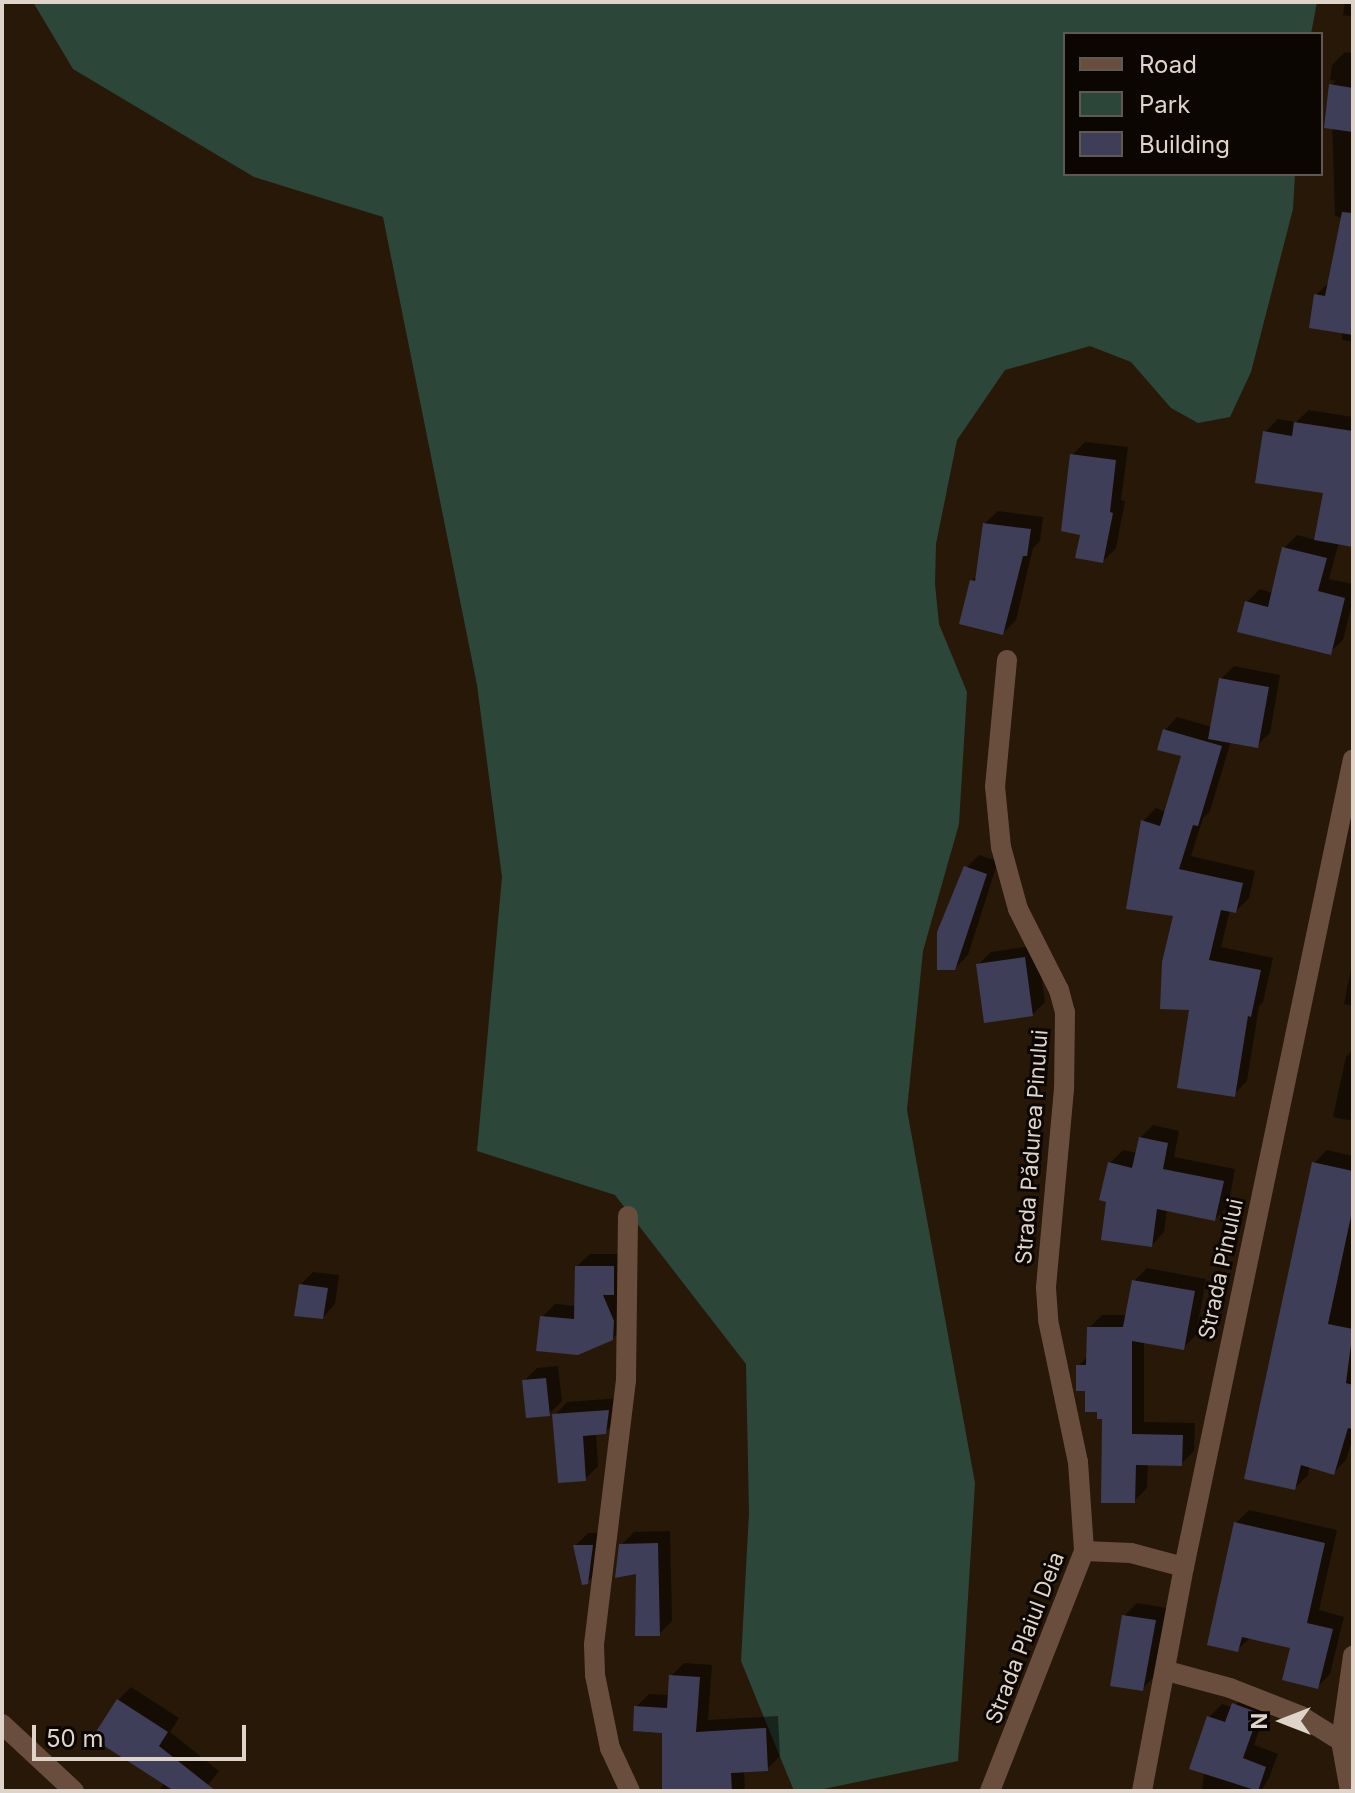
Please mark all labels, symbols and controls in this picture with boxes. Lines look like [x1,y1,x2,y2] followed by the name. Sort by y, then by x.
[1063,32,1323,176] legend
[1139,50,1197,79] text: Road
[1139,90,1190,119] text: Park
[1139,130,1230,159] text: Building
[1011,1029,1053,1265] street label: Strada Pădurea Pinului
[1193,1196,1249,1342] street label: Strada Pinului
[980,1548,1070,1728] street label: Strada Plaiul Deia
[1243,1681,1323,1761] north arrow
[36,1709,250,1759] scale bar
[1246,1713,1272,1729] text: N
[46,1724,104,1753] text: 50 m

